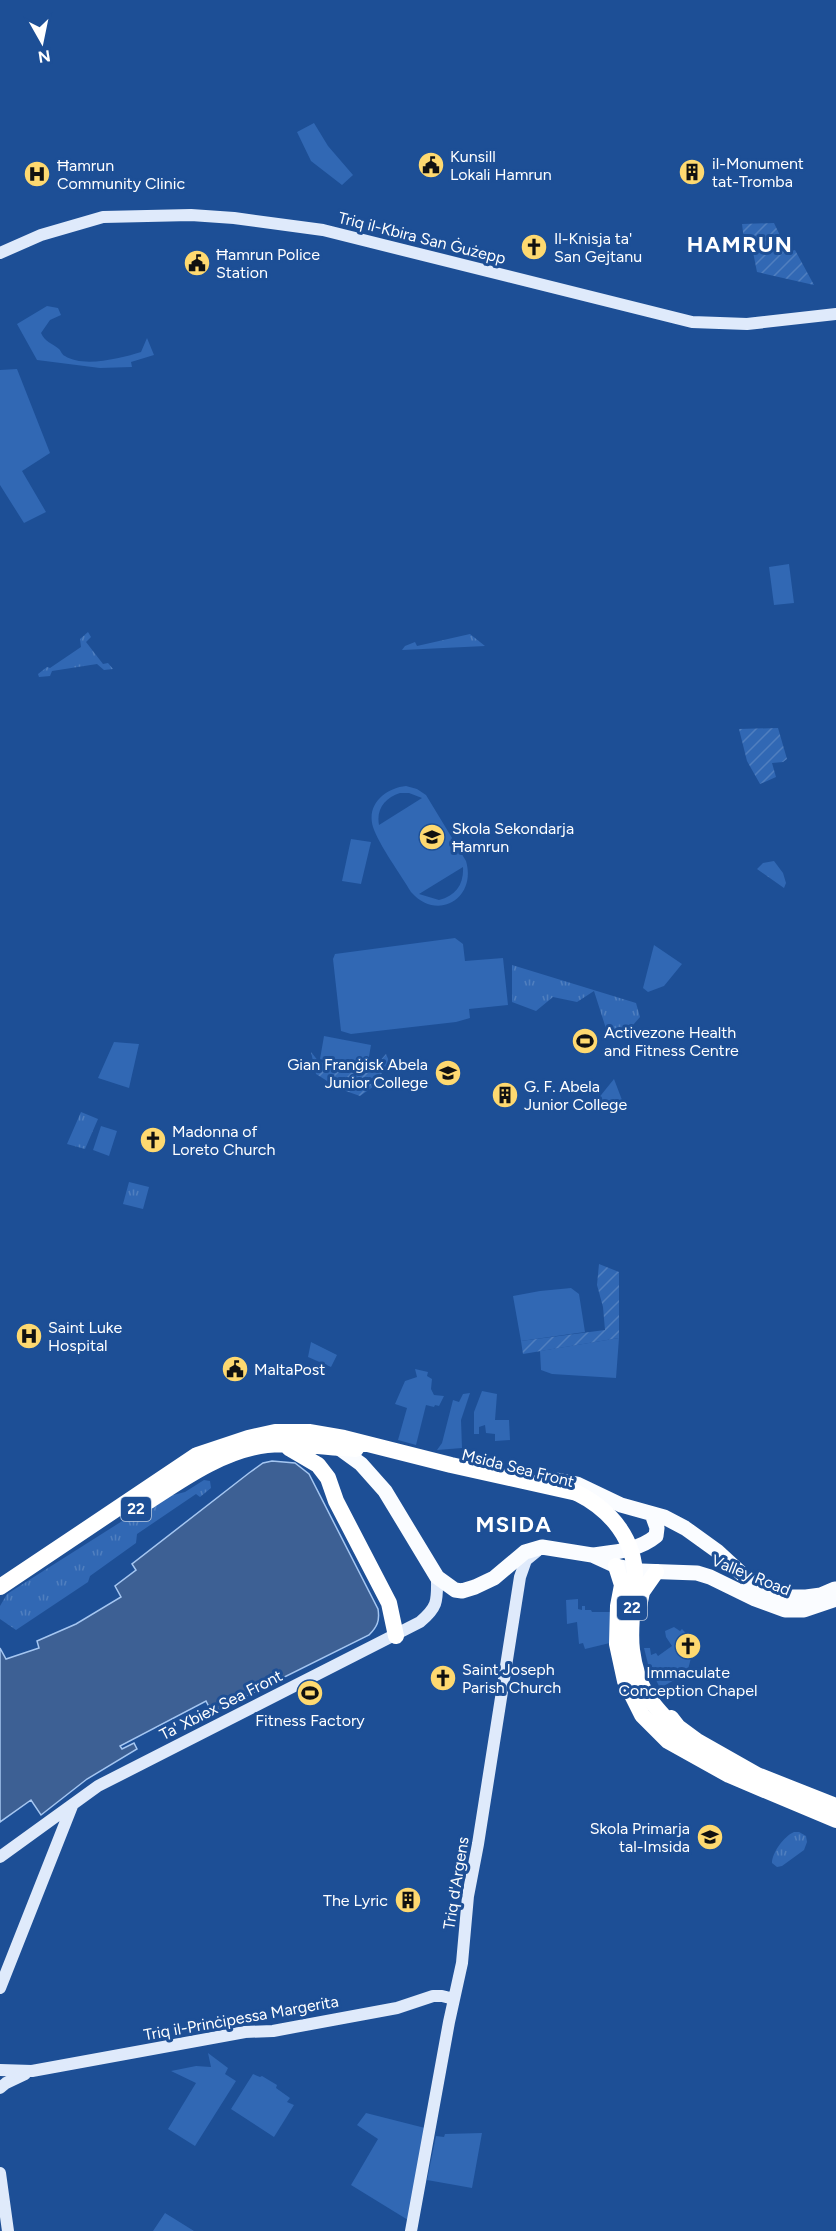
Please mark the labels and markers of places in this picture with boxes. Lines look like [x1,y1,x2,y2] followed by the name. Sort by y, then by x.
[450,147,552,184] place label: Kunsill Lokali Hamrun
[416,150,446,180] public building icon: Kunsill Lokali Hamrun
[712,154,804,191] place label: il-Monument tat-Tromba
[57,156,185,193] place label: Ħamrun Community Clinic
[677,157,707,187] building icon: il-Monument tat-Tromba
[22,159,52,189] hospital icon: Ħamrun Community Clinic
[554,229,642,266] place label: Il-Knisja ta' San Gejtanu
[519,232,549,262] church icon: Il-Knisja ta' San Gejtanu
[216,245,320,282] place label: Ħamrun Police Station
[182,248,212,278] public building icon: Ħamrun Police Station
[452,819,574,856] place label: Skola Sekondarja Ħamrun
[417,822,447,852] school or university icon: Skola Sekondarja Ħamrun
[604,1023,739,1060] place label: Activezone Health and Fitness Centre
[570,1026,600,1056] sports icon: Activezone Health and Fitness Centre
[287,1055,428,1092] place label: Gian Franġisk Abela Junior College
[433,1058,463,1088] school or university icon: Gian Franġisk Abela Junior College
[524,1077,627,1114] place label: G. F. Abela Junior College
[490,1080,520,1110] building icon: G. F. Abela Junior College
[172,1122,275,1159] place label: Madonna of Loreto Church
[138,1125,168,1155] church icon: Madonna of Loreto Church
[48,1318,122,1355] place label: Saint Luke Hospital
[14,1321,44,1351] hospital icon: Saint Luke Hospital
[220,1354,250,1384] public building icon: MaltaPost
[254,1360,325,1379] place label: MaltaPost
[673,1631,703,1661] church icon: Immaculate Conception Chapel
[462,1660,561,1697] place label: Saint Joseph Parish Church
[428,1663,458,1693] church icon: Saint Joseph Parish Church
[619,1663,757,1700] place label: Immaculate Conception Chapel
[295,1678,325,1708] sports icon: Fitness Factory
[255,1711,365,1730] place label: Fitness Factory
[590,1819,690,1856] place label: Skola Primarja tal-Imsida
[695,1822,725,1852] school or university icon: Skola Primarja tal-Imsida
[393,1885,423,1915] building icon: The Lyric
[323,1891,388,1910] place label: The Lyric

